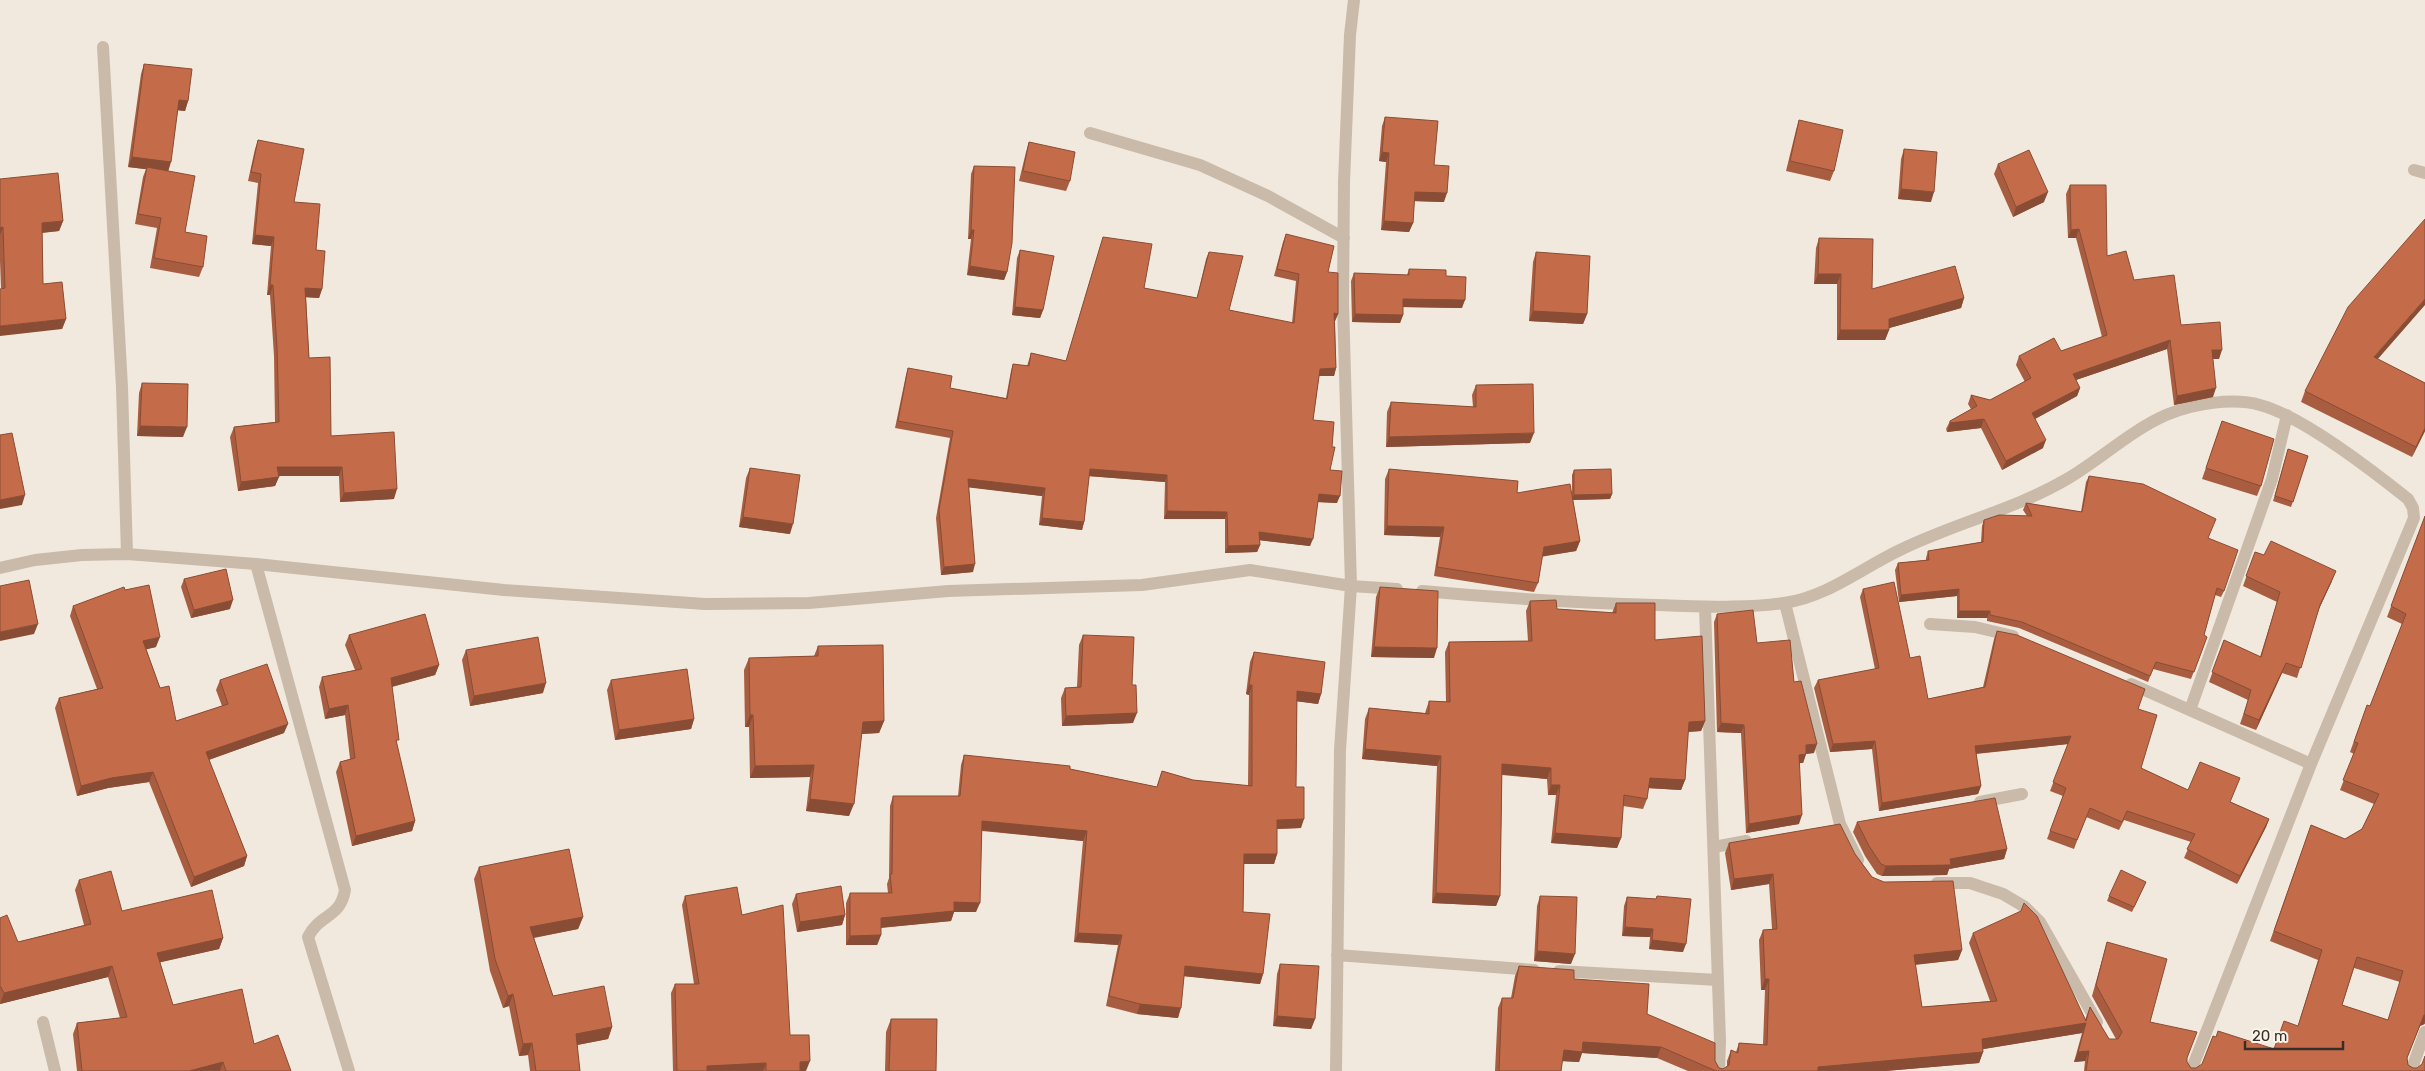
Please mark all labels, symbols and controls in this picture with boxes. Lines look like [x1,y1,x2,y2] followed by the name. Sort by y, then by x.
[2245,1018,2342,1050] scale bar
[2252,1027,2287,1045] text: 20 m

